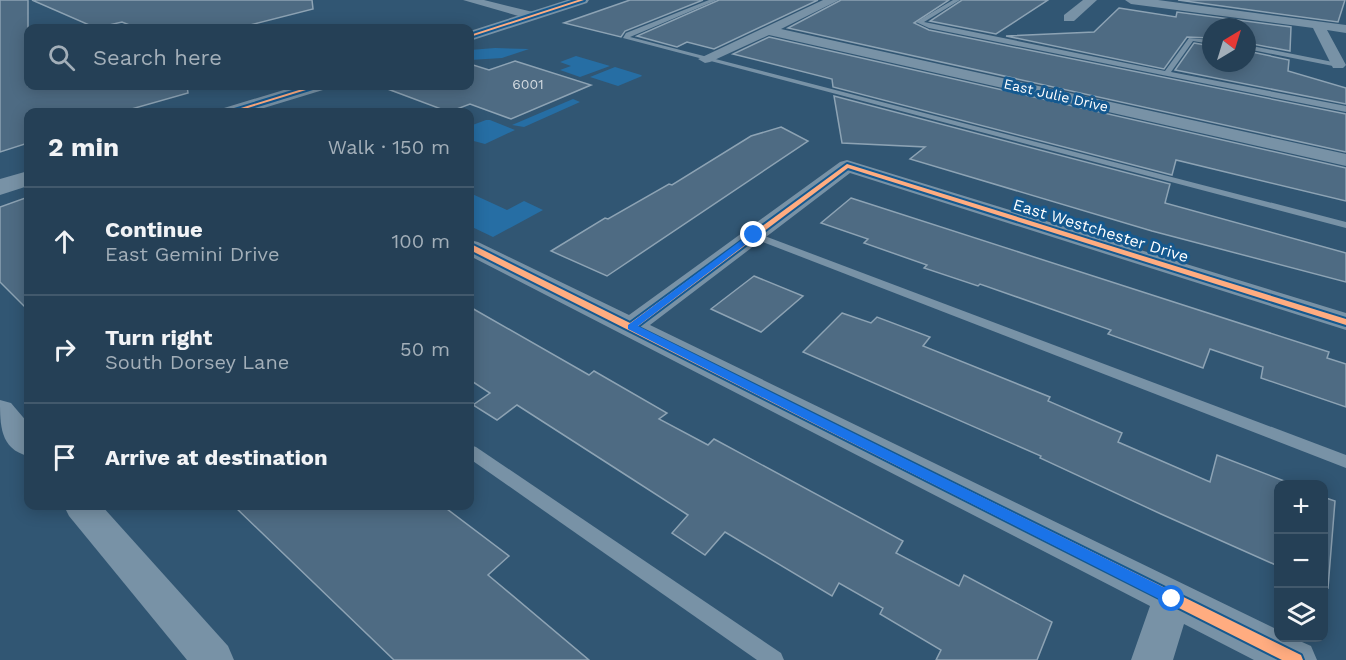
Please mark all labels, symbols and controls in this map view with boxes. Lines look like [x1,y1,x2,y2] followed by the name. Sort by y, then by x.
[1202,18,1256,72] north arrow
[24,24,474,90] search box
[45,41,78,74] icon: search
[93,45,222,70] text: Search here
[1002,75,1110,115] street label: East Julie Drive
[512,76,544,92] house number: 6001
[48,132,119,162] text: 2 min
[328,135,450,159] text: Walk · 150 m
[1011,195,1191,266] street label: East Westchester Drive
[105,217,203,242] text: Continue
[740,221,766,247] route end
[48,225,81,258] icon: ahead
[391,229,450,253] text: 100 m
[105,242,279,266] text: East Gemini Drive
[105,325,212,350] text: Turn right
[48,333,81,366] icon: right
[400,337,450,361] text: 50 m
[105,350,289,374] text: South Dorsey Lane
[48,441,81,474] icon: arrive
[105,445,328,470] text: Arrive at destination
[1274,480,1328,642] map controls
[1274,480,1328,534] button: +
[1274,534,1328,588] button: −
[1158,585,1184,611] route start
[1274,588,1328,642] button: layers

